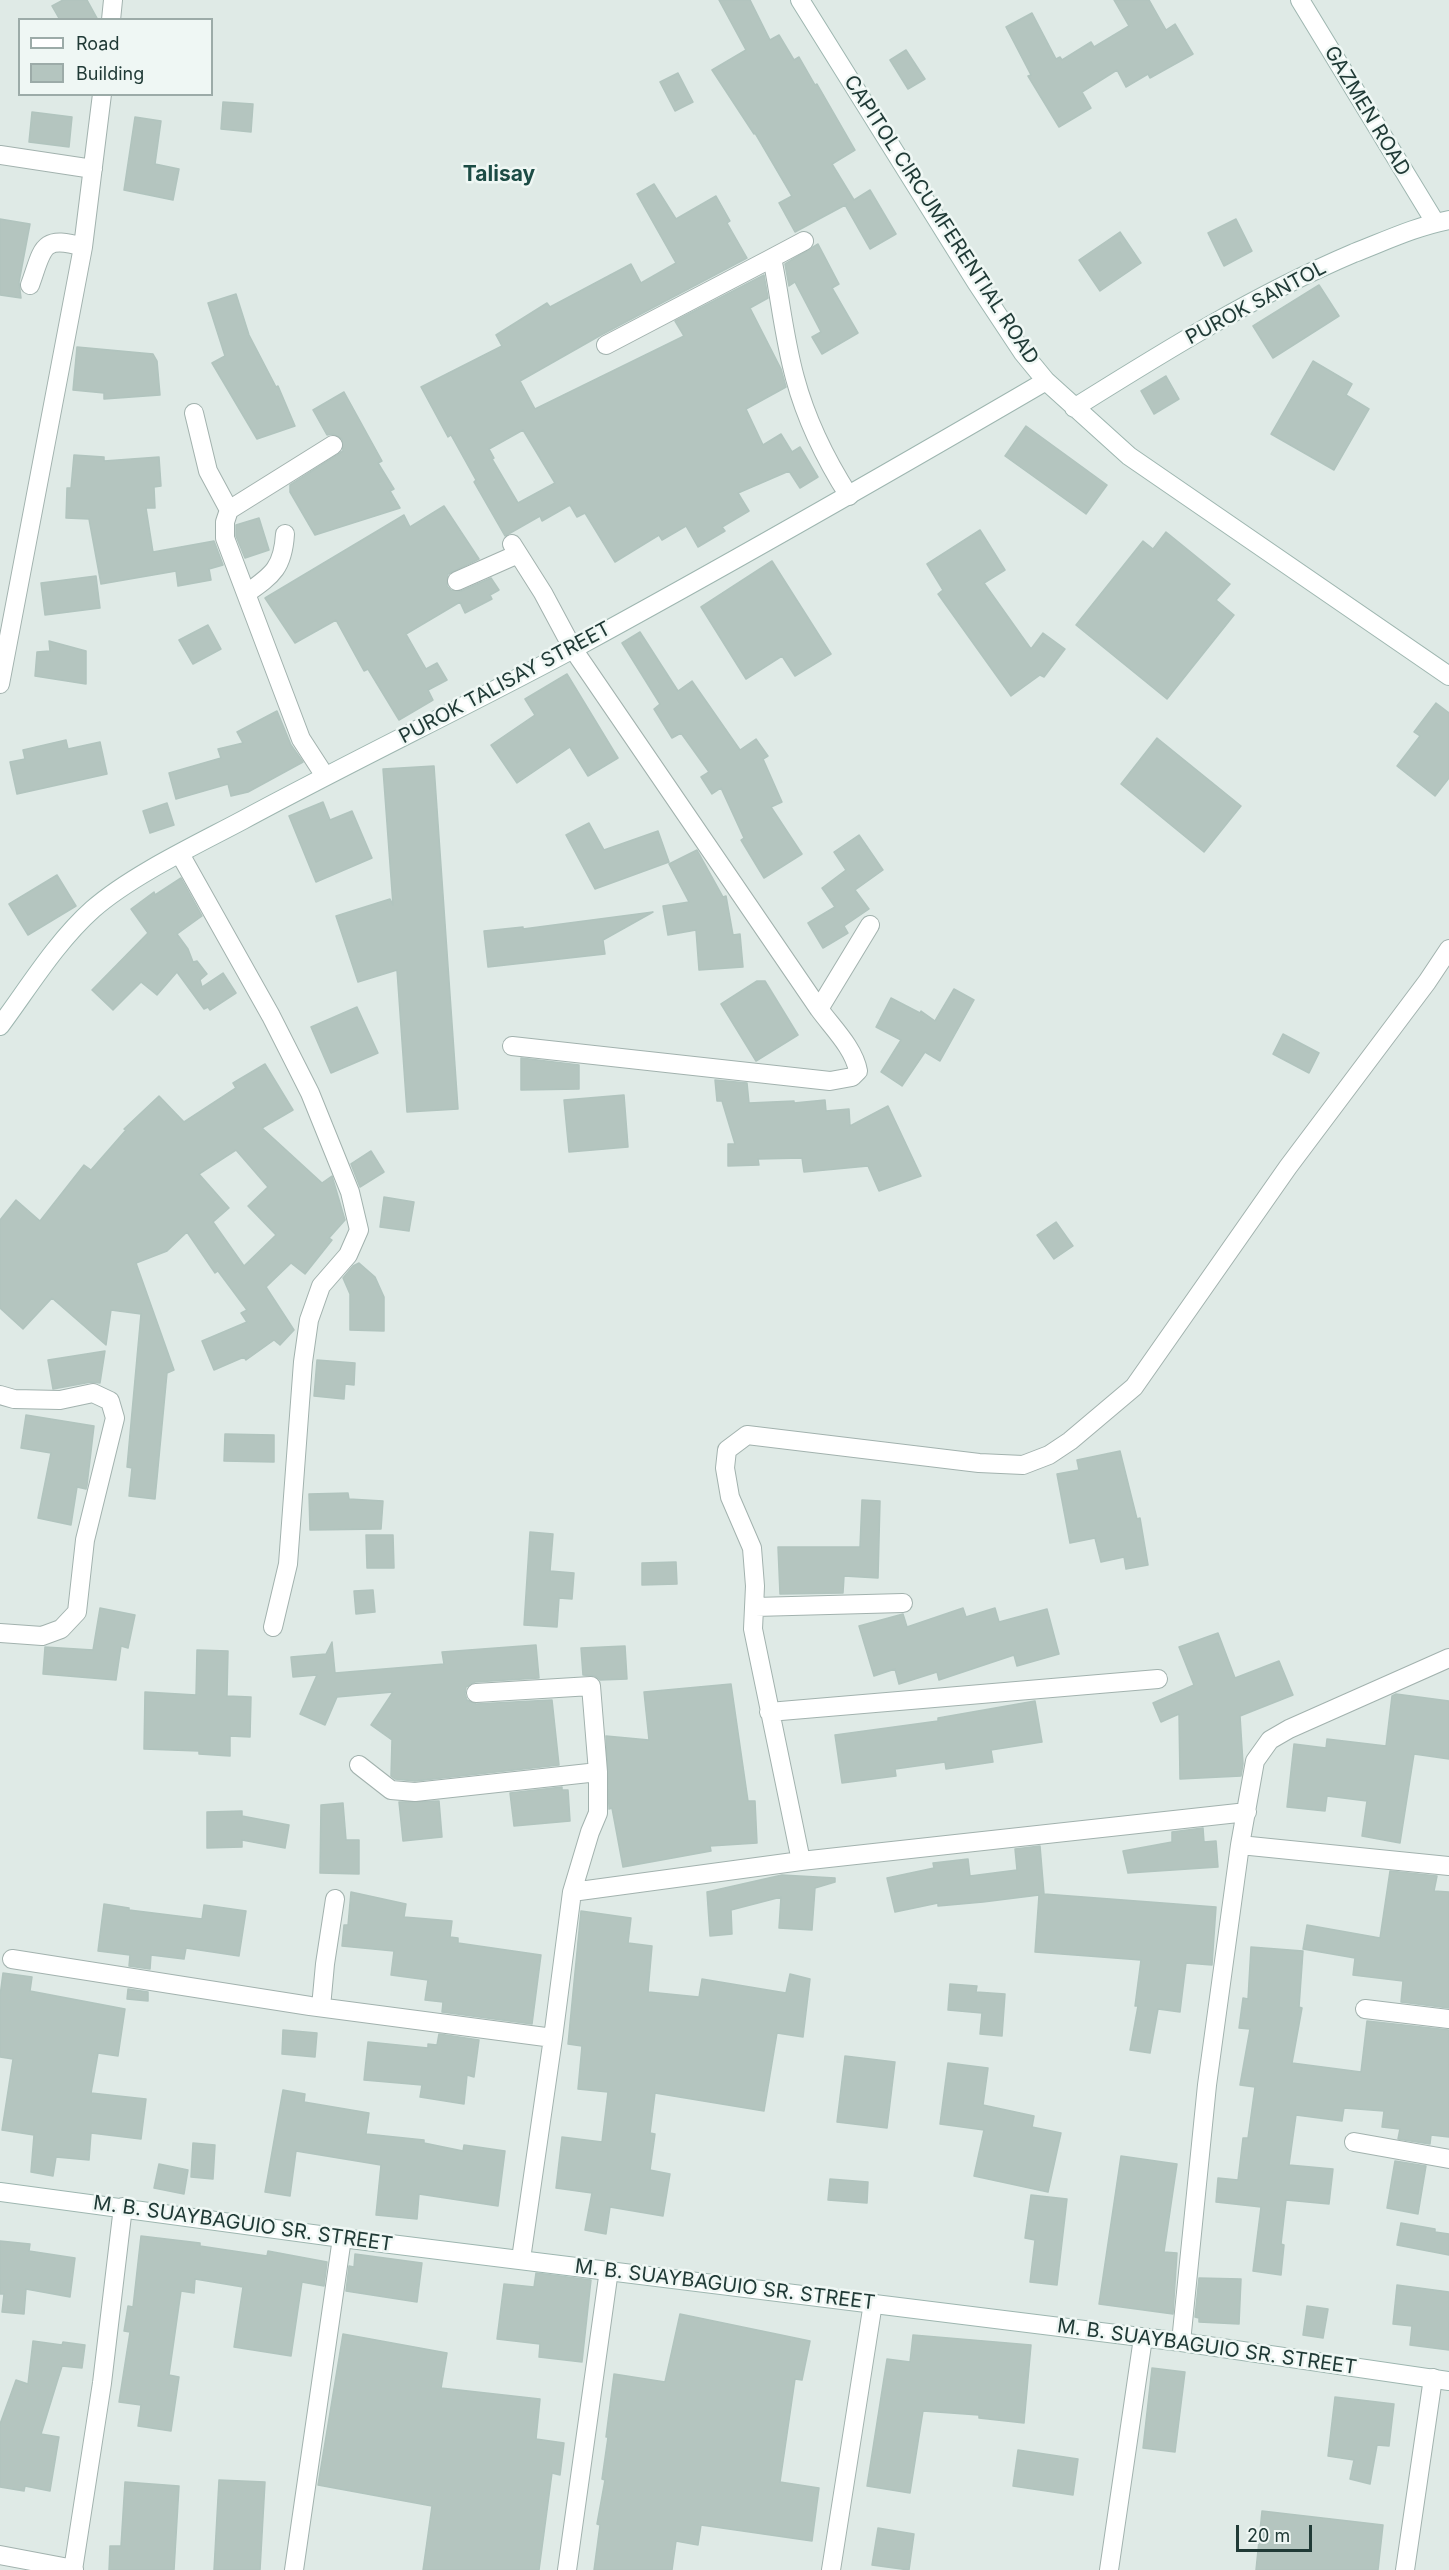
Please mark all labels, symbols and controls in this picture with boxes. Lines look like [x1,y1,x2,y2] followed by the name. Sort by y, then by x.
[18,18,213,96] legend
[76,33,119,54] text: Road
[1319,42,1415,180] street label: GAZMEN ROAD
[76,63,144,84] text: Building
[838,71,1044,369] street label: CAPITOL CIRCUMFERENTIAL ROAD
[463,162,535,188] district label: Talisay
[1182,256,1330,350] street label: PUROK SANTOL
[395,617,615,749] street label: PUROK TALISAY STREET
[92,2191,394,2257] street label: M. B. SUAYBAGUIO SR. STREET
[574,2255,876,2315] street label: M. B. SUAYBAGUIO SR. STREET
[1056,2314,1358,2380] street label: M. B. SUAYBAGUIO SR. STREET
[1239,2513,1316,2551] scale bar
[1247,2525,1290,2546] text: 20 m

